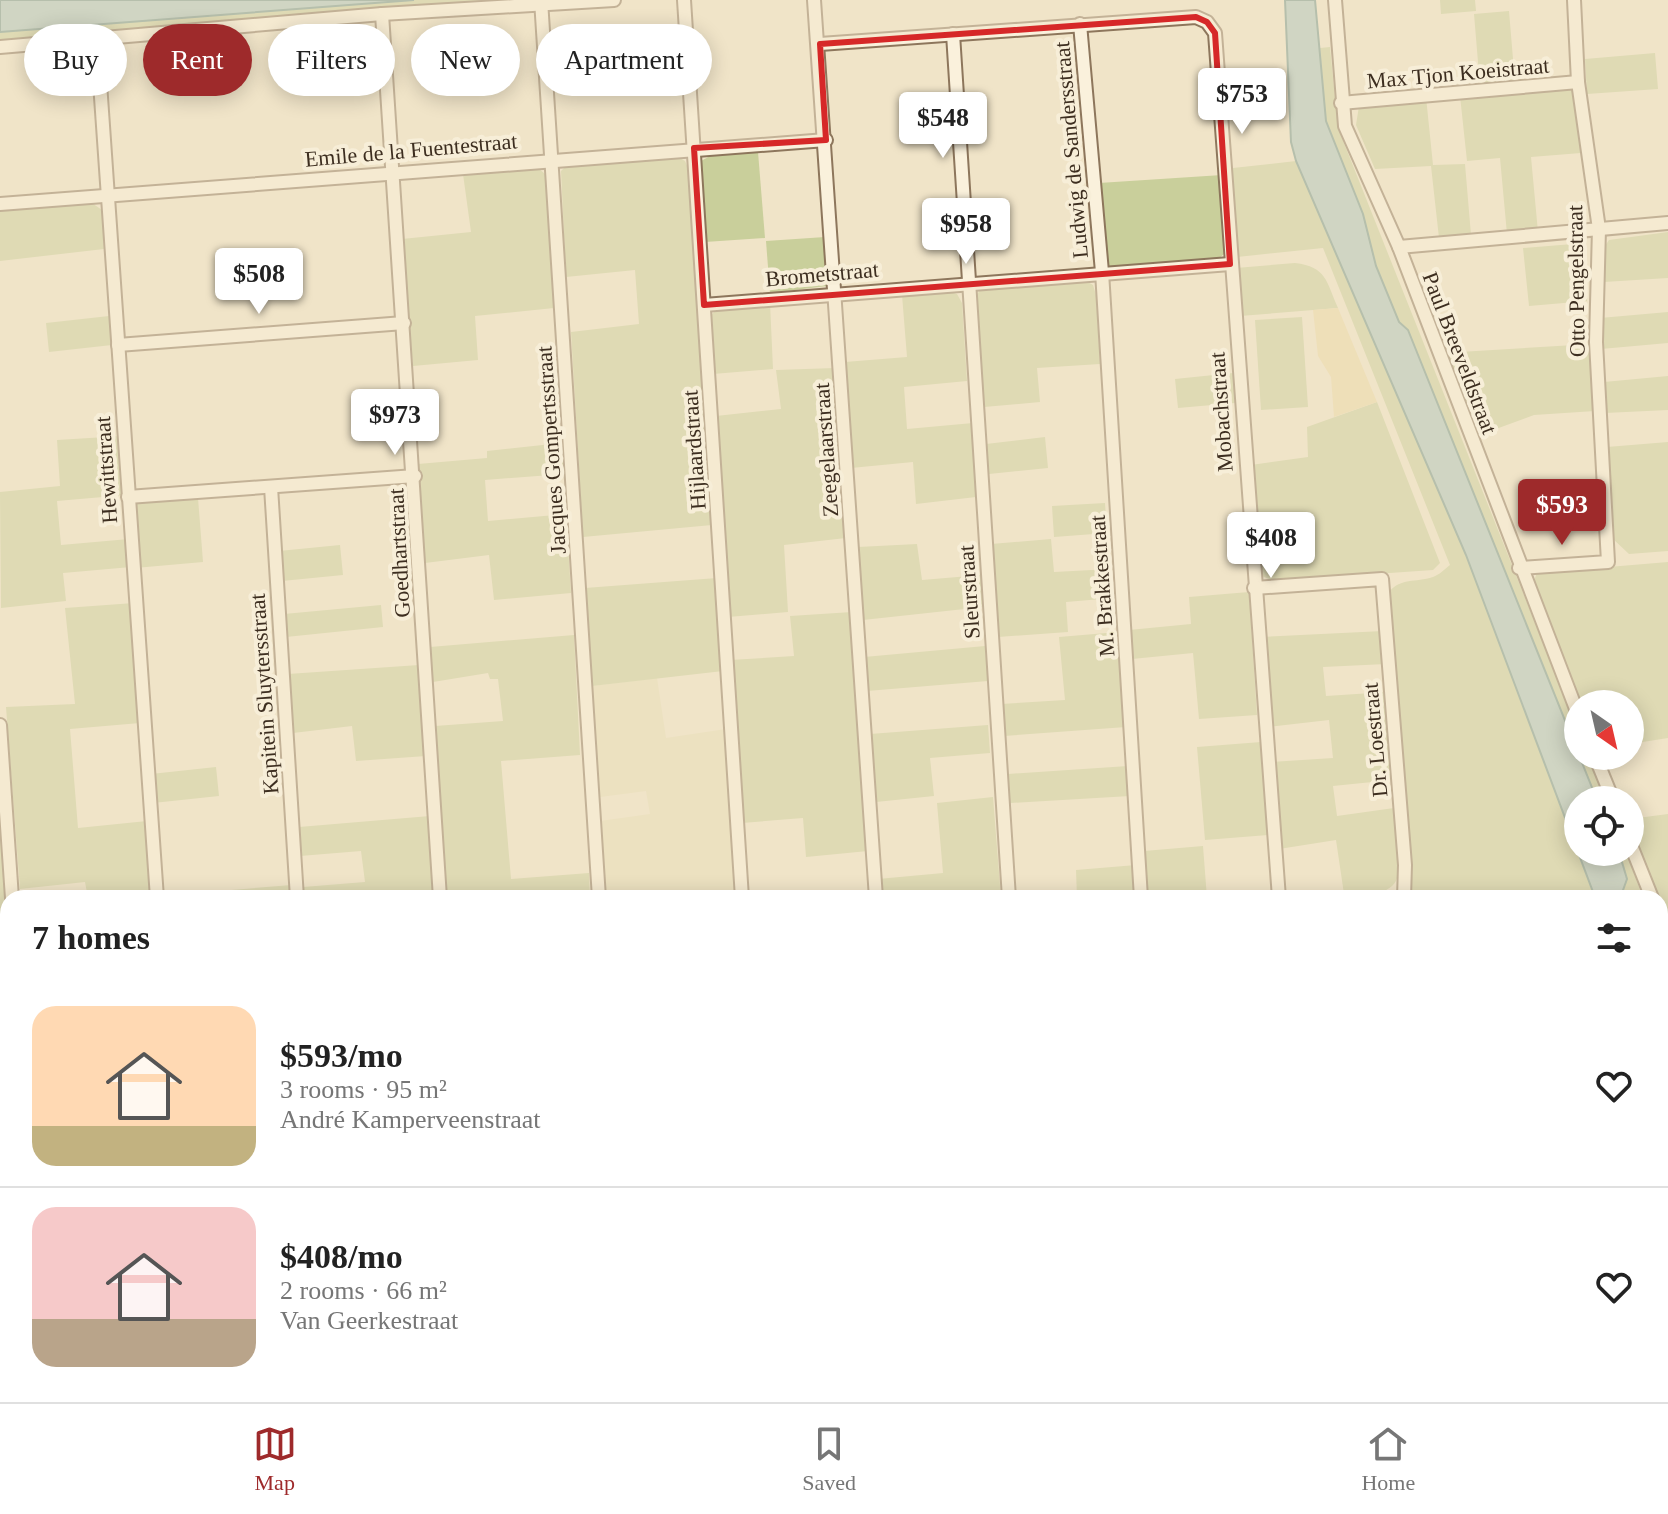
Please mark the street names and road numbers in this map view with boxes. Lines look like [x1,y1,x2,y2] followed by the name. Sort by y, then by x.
[1049,41,1093,259] street label: Ludwig de Sandersstraat
[1366,53,1550,93] street label: Max Tjon Koeistraat
[304,128,518,172] street label: Emile de la Fuentestraat
[1562,205,1590,357] street label: Otto Pengelstraat
[764,257,880,291] street label: Brometstraat
[1418,268,1502,438] street label: Paul Breeveldstraat
[531,345,571,555] street label: Jacques Gompertsstraat
[1204,351,1238,473] street label: Mobachstraat
[809,382,843,518] street label: Zeegelaarstraat
[677,389,711,511] street label: Hijlaardstraat
[90,415,122,525] street label: Hewittstraat
[383,488,415,618] street label: Goedhartstraat
[1085,514,1119,658] street label: M. Brakkestraat
[953,544,985,640] street label: Sleurstraat
[245,593,283,795] street label: Kapitein Sluytersstraat
[1358,682,1392,798] street label: Dr. Loestraat

